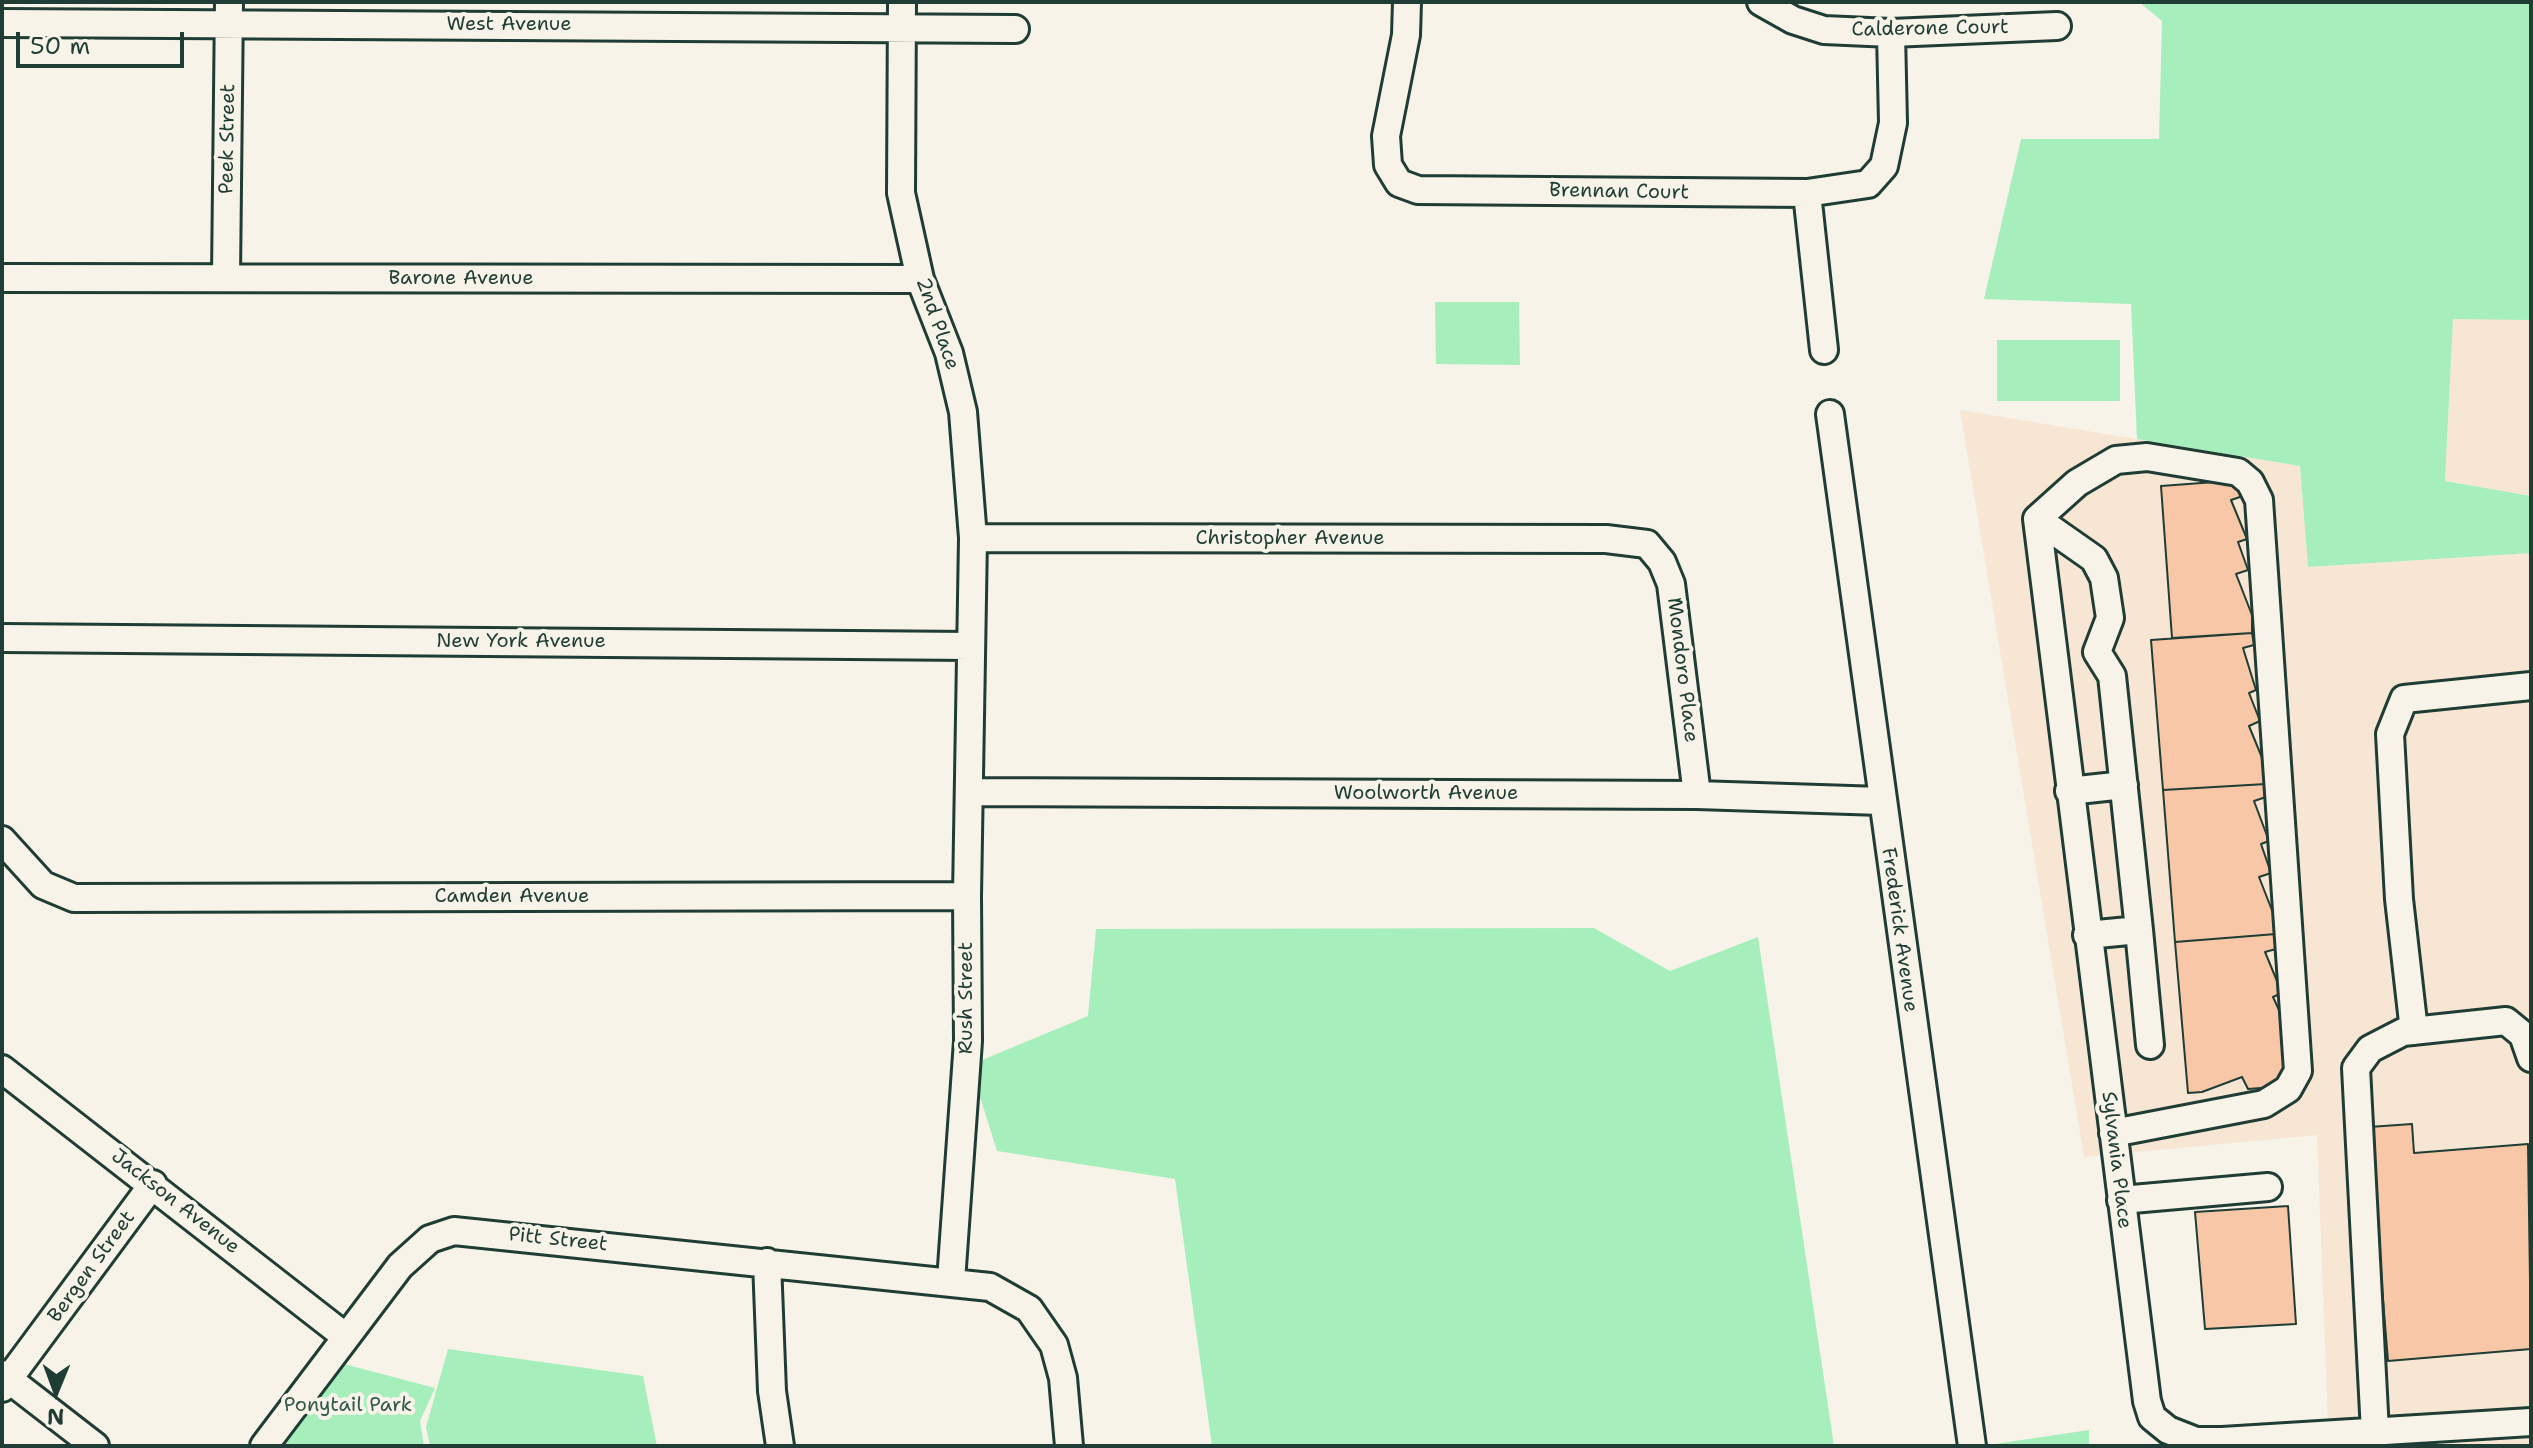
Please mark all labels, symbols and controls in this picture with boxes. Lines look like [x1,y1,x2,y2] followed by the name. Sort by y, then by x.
[446,13,572,37] street label: West Avenue
[20,16,188,66] scale bar
[1851,16,2009,42] street label: Calderone Court
[30,30,90,62] text: 50 m
[215,84,241,194] street label: Peek Street
[1549,179,1689,205] street label: Brennan Court
[388,267,534,291] street label: Barone Avenue
[910,275,964,373] street label: 2nd Place
[1196,527,1384,551] street label: Christopher Avenue
[1661,596,1703,744] street label: Mondoro Place
[436,630,606,654] street label: New York Avenue
[1334,782,1518,806] street label: Woolworth Avenue
[1876,846,1922,1014] street label: Frederick Avenue
[435,885,589,909] street label: Camden Avenue
[955,942,979,1054] street label: Rush Street
[2096,1090,2136,1230] street label: Sylvania Place
[106,1144,244,1260] street label: Jackson Avenue
[43,1206,141,1328] street label: Bergen Street
[507,1223,609,1257] street label: Pitt Street
[16,1352,96,1432] north arrow
[284,1394,412,1418] park label: Ponytail Park
[47,1402,65,1431] text: N

